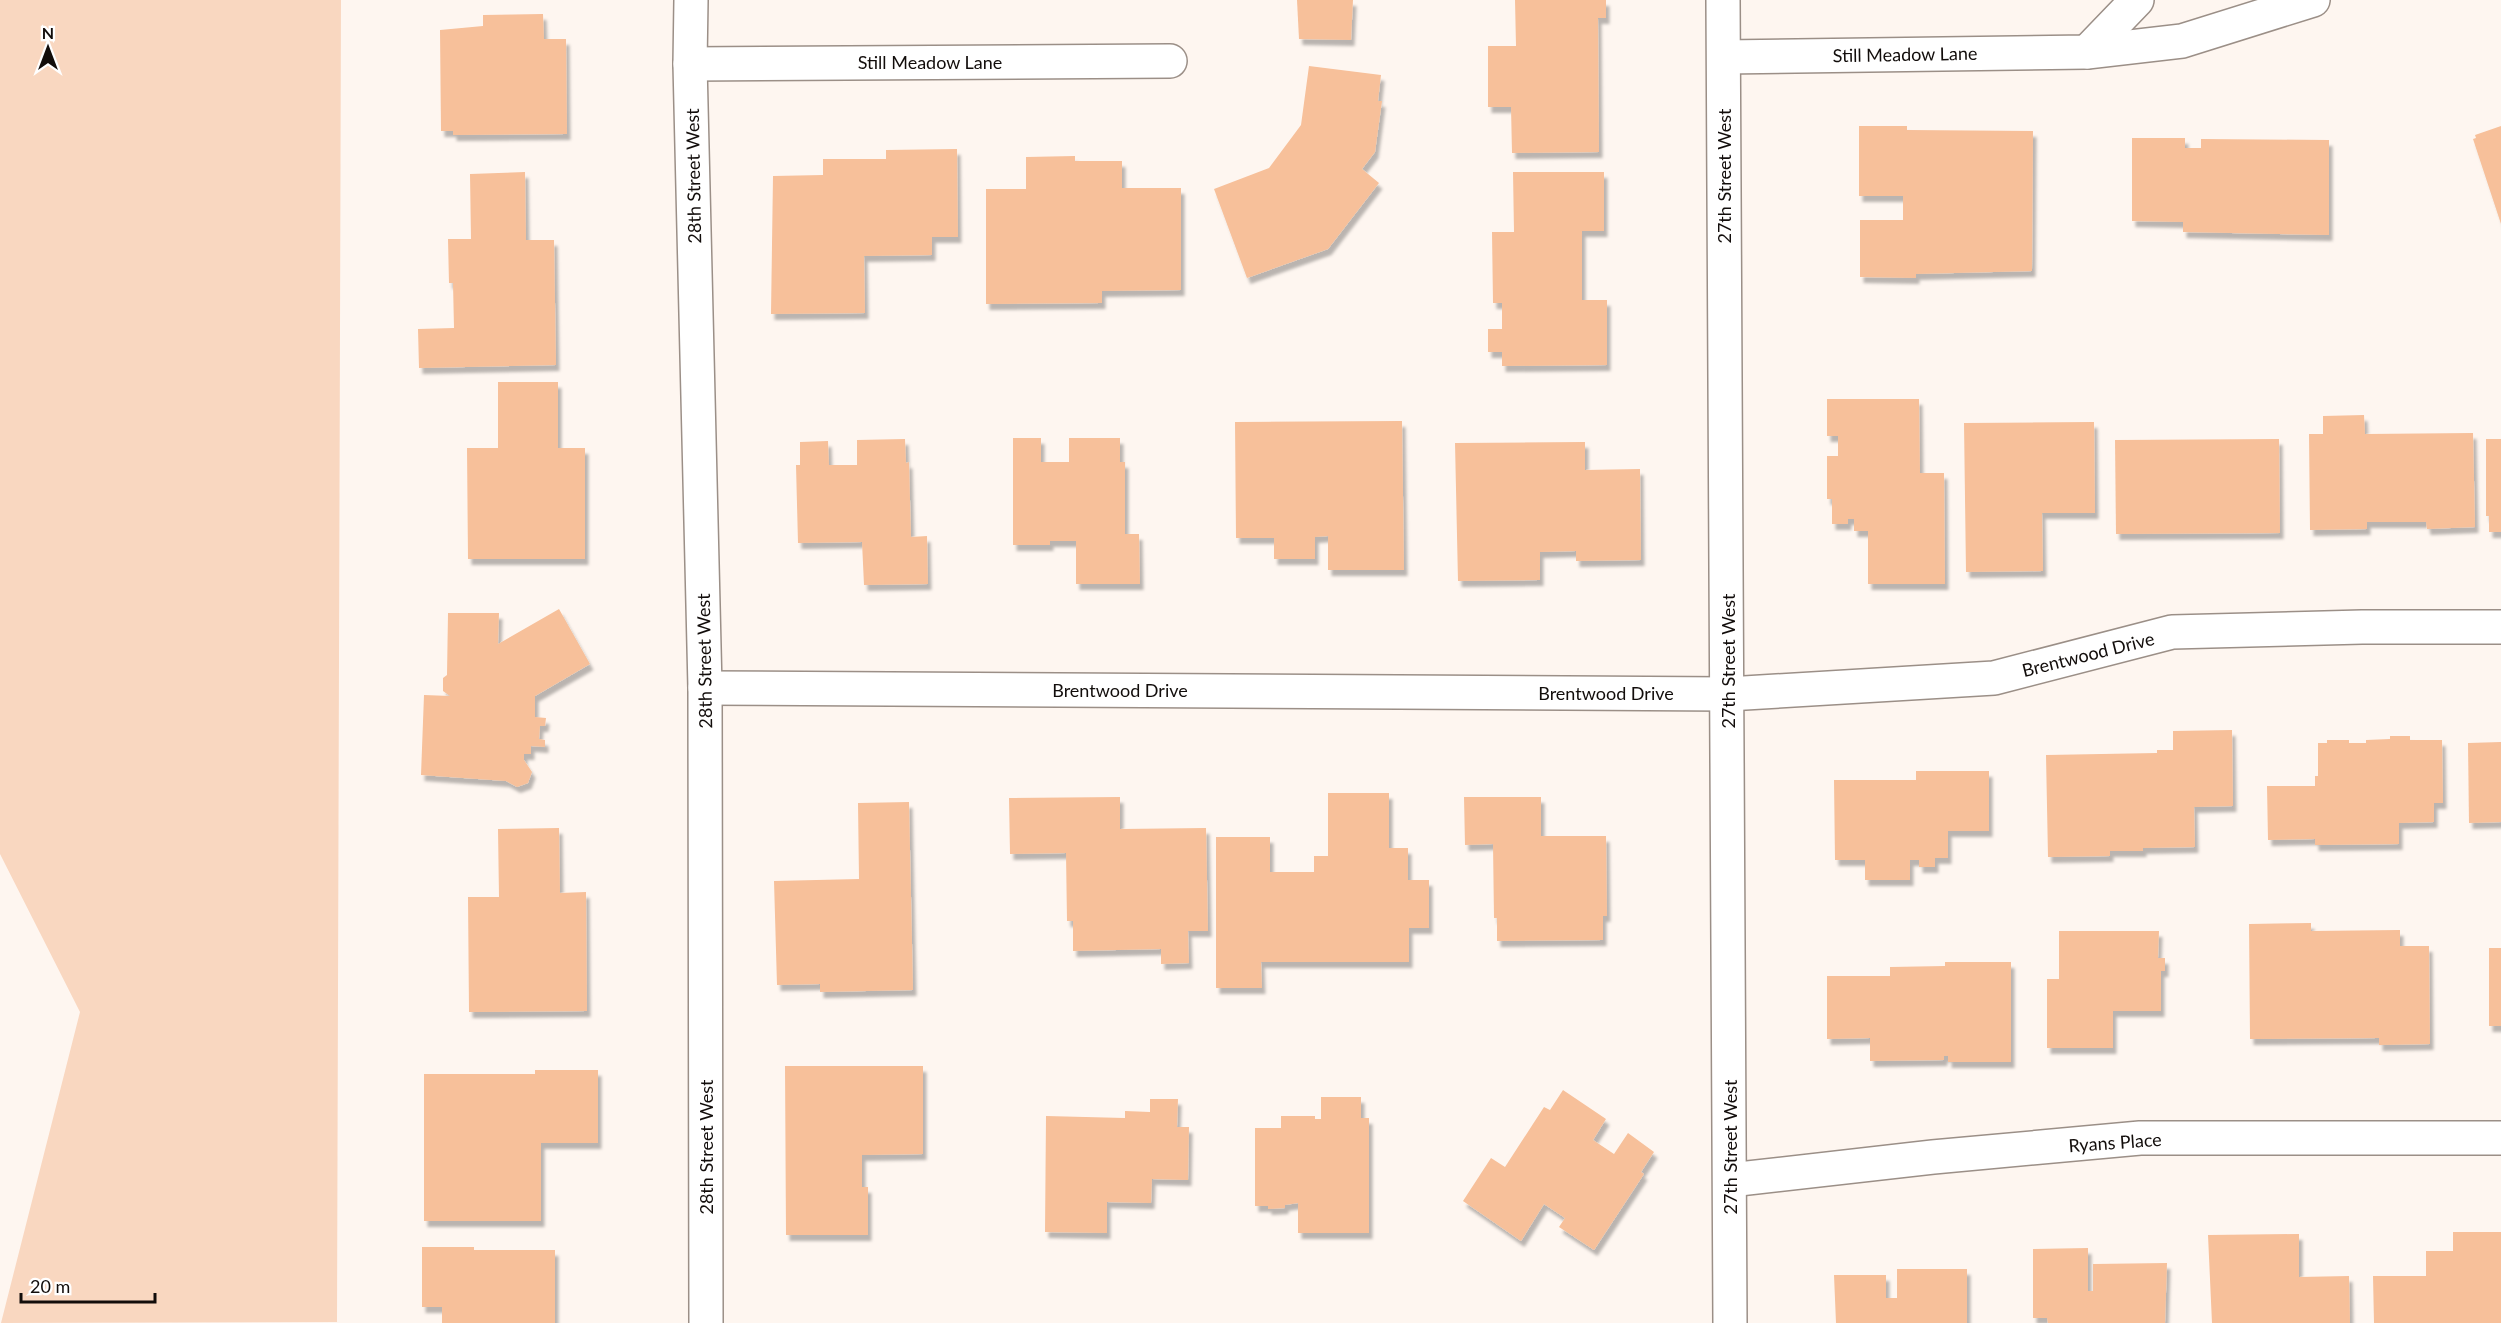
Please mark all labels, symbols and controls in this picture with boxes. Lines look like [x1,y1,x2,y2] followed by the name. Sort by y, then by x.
[18,18,78,78] north arrow
[42,23,54,42] text: N
[1832,42,1978,66] street label: Still Meadow Lane
[858,51,1002,73] street label: Still Meadow Lane
[681,108,705,244] street label: 28th Street West
[1713,108,1735,244] street label: 27th Street West
[692,593,716,729] street label: 28th Street West
[1717,593,1739,729] street label: 27th Street West
[2020,627,2156,681] street label: Brentwood Drive
[1052,679,1188,701] street label: Brentwood Drive
[1538,682,1674,704] street label: Brentwood Drive
[695,1079,717,1215] street label: 28th Street West
[1719,1079,1741,1215] street label: 27th Street West
[2068,1128,2162,1156] street label: Ryans Place
[21,1266,154,1304] scale bar
[30,1275,70,1297] text: 20 m

